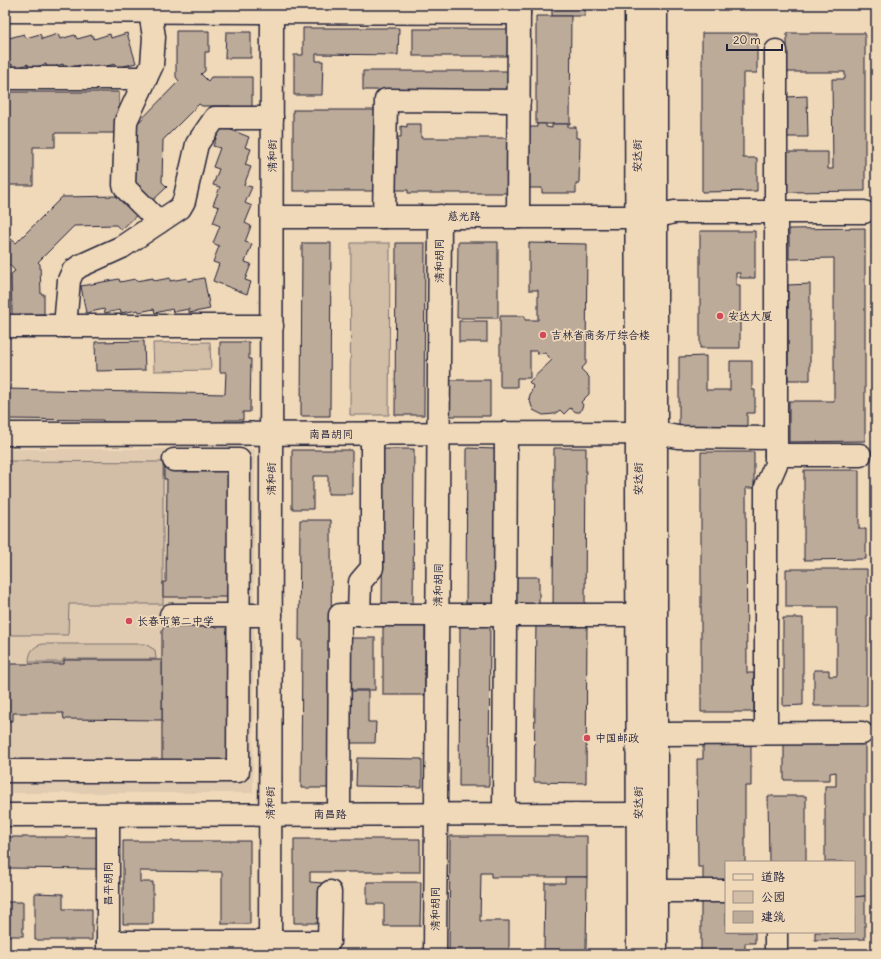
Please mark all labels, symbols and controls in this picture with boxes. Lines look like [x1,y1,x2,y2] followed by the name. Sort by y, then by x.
[727,26,782,52] scale bar
[733,32,761,47] text: 20 m
[265,139,279,173] street label: 清和街
[630,139,644,173] street label: 安达街
[448,209,481,223] street label: 慈光路
[432,239,446,283] street label: 清和胡同
[728,309,772,323] place label: 安达大厦
[715,311,725,321] marker: 安达大厦
[551,328,650,342] place label: 吉林省商务厅综合楼
[538,330,548,340] marker: 吉林省商务厅综合楼
[309,427,353,441] street label: 南昌胡同
[264,462,278,496] street label: 清和街
[631,462,645,496] street label: 安达街
[431,563,445,607] street label: 清和胡同
[137,614,214,628] place label: 长春市第二中学
[124,616,134,626] marker: 长春市第二中学
[595,731,639,745] place label: 中国邮政
[582,733,592,743] marker: 中国邮政
[263,786,277,820] street label: 清和街
[631,786,645,820] street label: 安达街
[314,807,347,821] street label: 南昌路
[725,861,855,933] legend
[101,862,115,906] street label: 昌平胡同
[761,869,785,884] text: 道路
[428,887,442,931] street label: 清和胡同
[761,889,785,904] text: 公园
[761,909,785,924] text: 建筑

